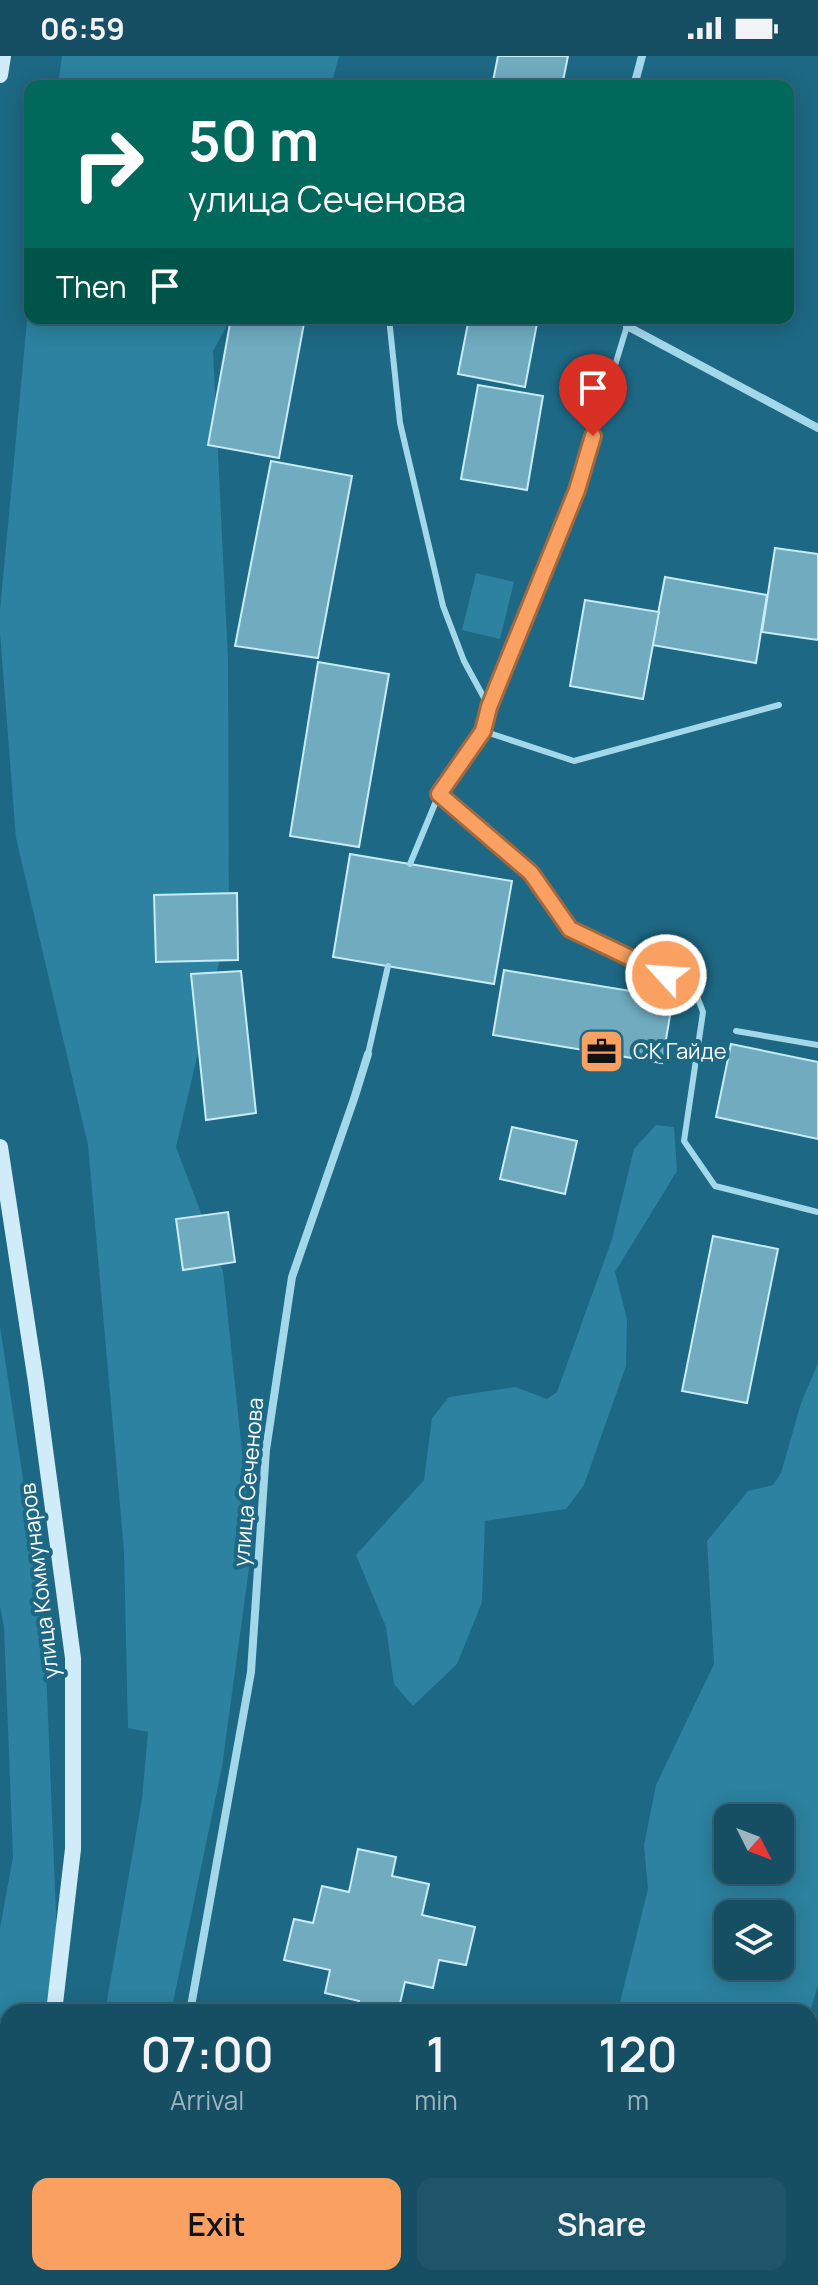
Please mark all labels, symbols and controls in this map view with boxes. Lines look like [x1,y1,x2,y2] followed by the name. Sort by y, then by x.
[40,8,125,49] text: 06:59
[188,101,319,178] text: 50 m
[56,112,160,216] icon: right
[188,174,466,223] text: улица Сеченова
[143,264,187,308] icon: arrive
[56,266,127,307] text: Then
[559,354,627,436] pin
[571,366,615,410] icon: arrive
[624,933,708,1017] position arrow
[578,1027,626,1075] office icon: СК Гайде
[633,1036,727,1066] place label: СК Гайде
[226,1396,270,1568] street label: улица Сеченова
[12,1481,66,1681] street label: улица Коммунаров
[714,1804,794,1884] north arrow
[714,1804,794,1980] map controls
[714,1900,794,1980] button: layers
[140,2021,274,2086] text: 07:00
[426,2021,446,2086] text: 1
[598,2021,678,2086] text: 120
[170,2082,244,2118] text: Arrival
[414,2082,458,2118] text: min
[627,2082,649,2118] text: m
[32,2178,401,2270] button: Exit
[417,2178,786,2270] button: Share

